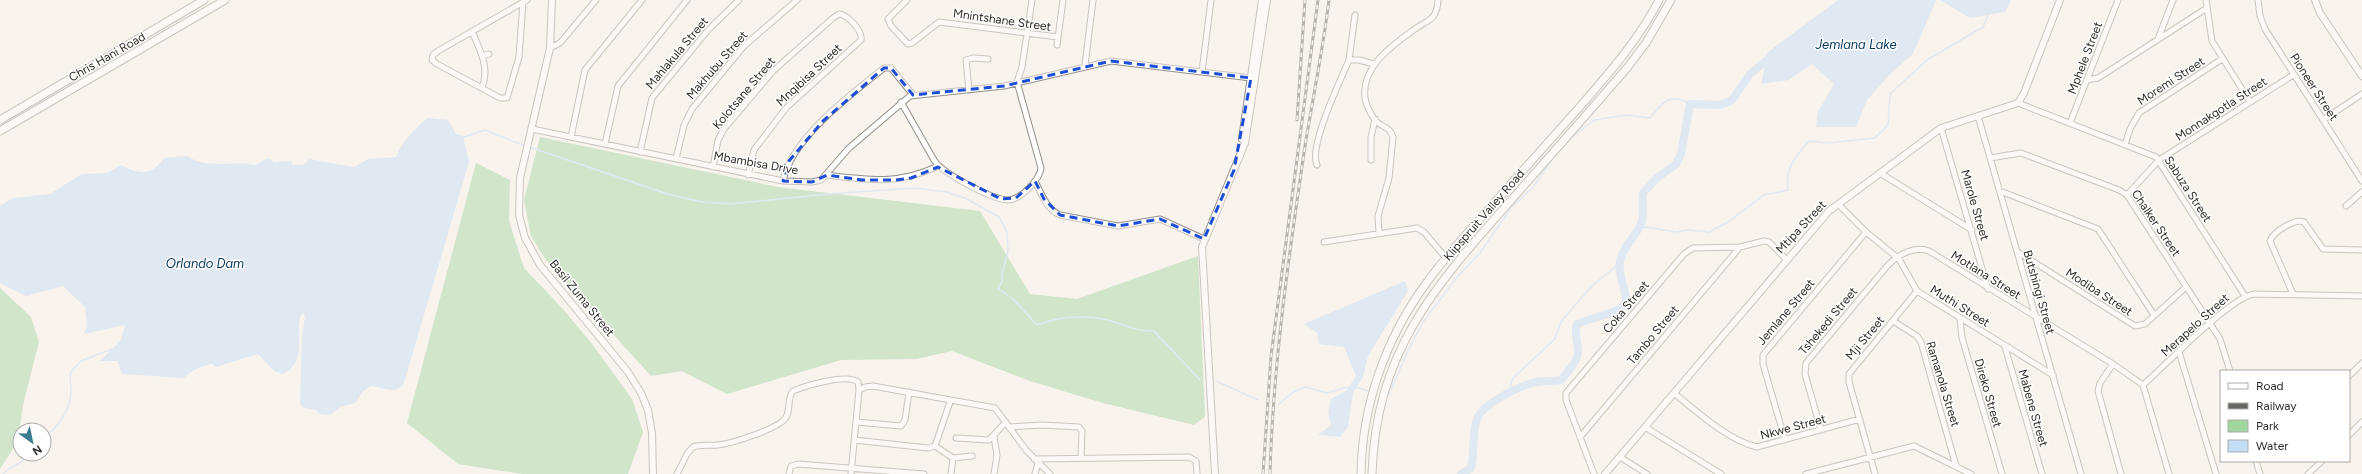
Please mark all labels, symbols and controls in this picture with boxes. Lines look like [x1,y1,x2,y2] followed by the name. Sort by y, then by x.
[952,6,1052,34] street label: Mnintshane Street
[643,14,711,92] street label: Mahlakula Street
[2065,19,2105,96] street label: Mphele Street
[684,28,751,102] street label: Makhubu Street
[66,29,148,85] street label: Chris Hani Road
[1814,37,1897,52] water label: Jemlana Lake
[773,41,845,109] street label: Mnqibisa Street
[2287,51,2341,124] street label: Pioneer Street
[710,54,779,132] street label: Kolotsane Street
[2135,54,2208,108] street label: Moremi Street
[2173,74,2270,144] street label: Monnakgotla Street
[713,149,800,177] street label: Mbambisa Drive
[2161,153,2215,225] street label: Sabuza Street
[1441,167,1527,263] street label: Klipspruit Valley Road
[1958,168,1992,242] street label: Marole Street
[2129,187,2184,259] street label: Chalker Street
[1773,197,1829,256] street label: Mtipa Street
[1948,248,2024,302] street label: Motlana Street
[2020,248,2058,336] street label: Butshingi Street
[166,256,244,271] water label: Orlando Dam
[547,257,618,340] street label: Basil Zuma Street
[2063,265,2135,319] street label: Modiba Street
[1754,276,1818,348] street label: Jemlane Street
[1600,278,1652,336] street label: Coka Street
[1928,282,1993,330] street label: Muthi Street
[1796,284,1861,357] street label: Tshekedi Street
[2158,290,2232,359] street label: Merapelo Street
[1624,302,1682,367] street label: Tambo Street
[1843,313,1888,363] street label: Mji Street
[1923,339,1963,429] street label: Ramanola Street
[1972,357,2005,429] street label: Direko Street
[2015,368,2051,449] street label: Mabene Street
[2220,370,2350,462] legend
[2256,379,2284,393] text: Road
[2256,399,2297,413] text: Railway
[1759,411,1828,442] street label: Nkwe Street
[2256,419,2279,433] text: Park
[12,422,52,462] north arrow
[2256,439,2288,453] text: Water
[30,442,44,458] text: N

